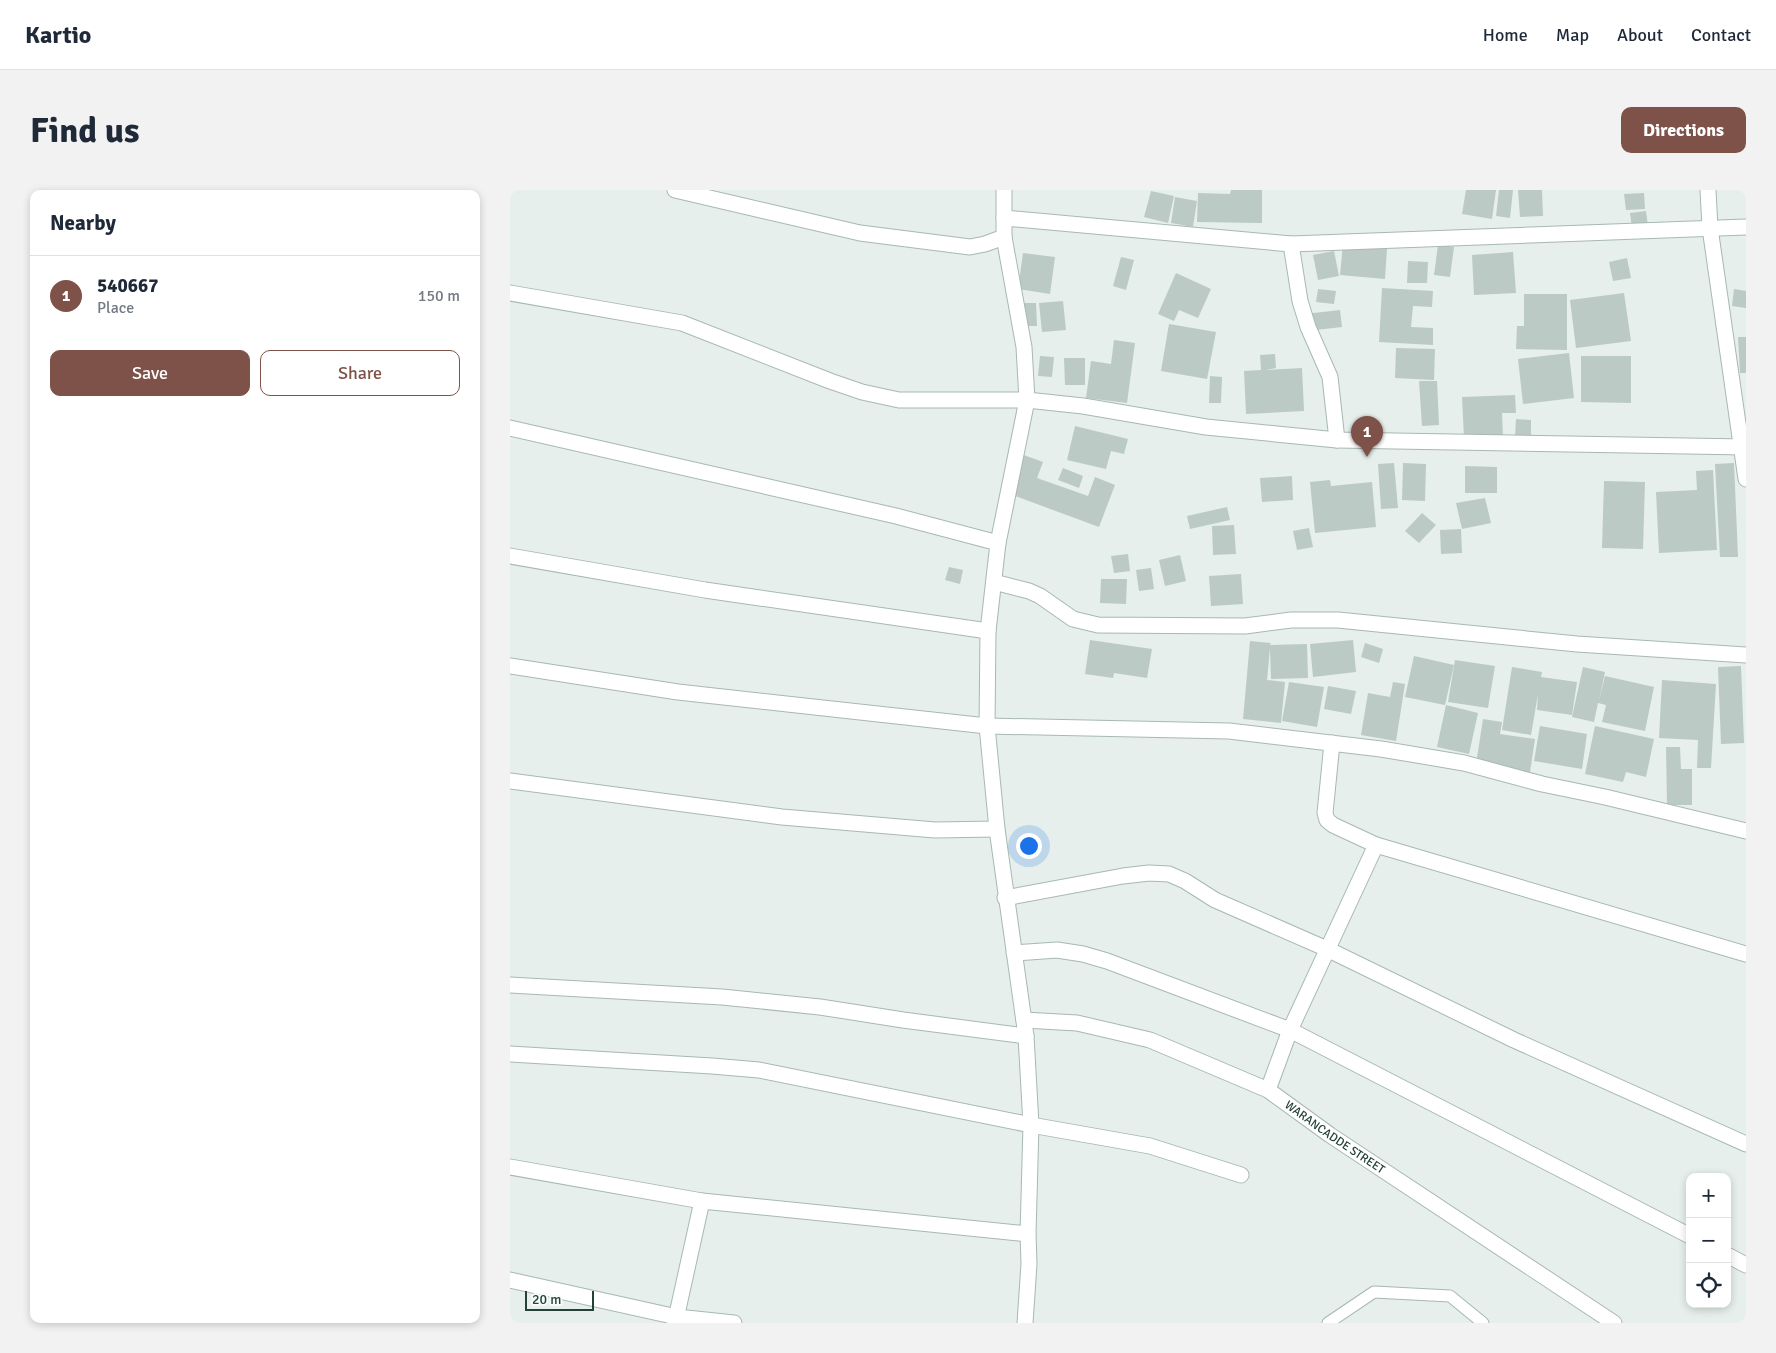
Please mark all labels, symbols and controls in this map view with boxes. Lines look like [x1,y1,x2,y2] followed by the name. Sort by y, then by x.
[25,20,91,50] text: Kartio
[1483,24,1528,46] text: Home
[1556,24,1589,46] text: Map
[1617,24,1663,46] text: About
[1691,24,1751,46] text: Contact
[1621,107,1746,153] button: Directions
[30,109,140,152] text: Find us
[50,210,116,236] text: Nearby
[97,274,159,298] text: 540667
[62,286,70,306] text: 1
[418,286,460,306] text: 150 m
[97,298,134,318] text: Place
[50,350,250,396] button: Save
[260,350,460,396] button: Share
[1351,416,1383,457] pin: 1
[1016,833,1042,859] your location
[1282,1098,1388,1177] street label: WARANCADDE STREET
[1686,1173,1731,1308] map controls
[1686,1173,1731,1218] button: +
[1686,1218,1731,1263] button: −
[1686,1263,1731,1308] button: locate
[525,1288,594,1311] scale bar
[532,1291,561,1308] text: 20 m

